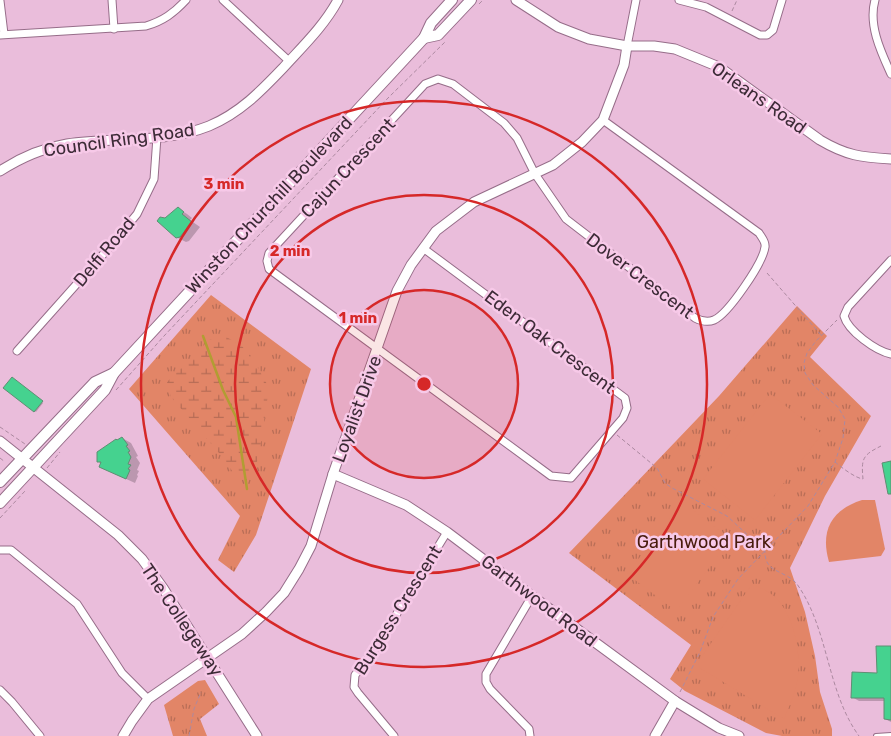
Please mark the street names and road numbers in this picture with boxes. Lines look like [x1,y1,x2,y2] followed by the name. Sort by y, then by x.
[707,57,811,139] street label: Orleans Road
[181,112,357,298] street label: Winston Churchill Boulevard
[296,113,400,223] street label: Cajun Crescent
[42,119,196,161] street label: Council Ring Road
[69,213,139,291] street label: Delfi Road
[582,228,698,324] street label: Dover Crescent
[480,286,620,398] street label: Eden Oak Crescent
[327,353,387,465] street label: Loyalist Drive
[349,541,447,679] street label: Burgess Crescent
[477,550,601,652] street label: Garthwood Road
[136,560,228,681] street label: The Collegeway

